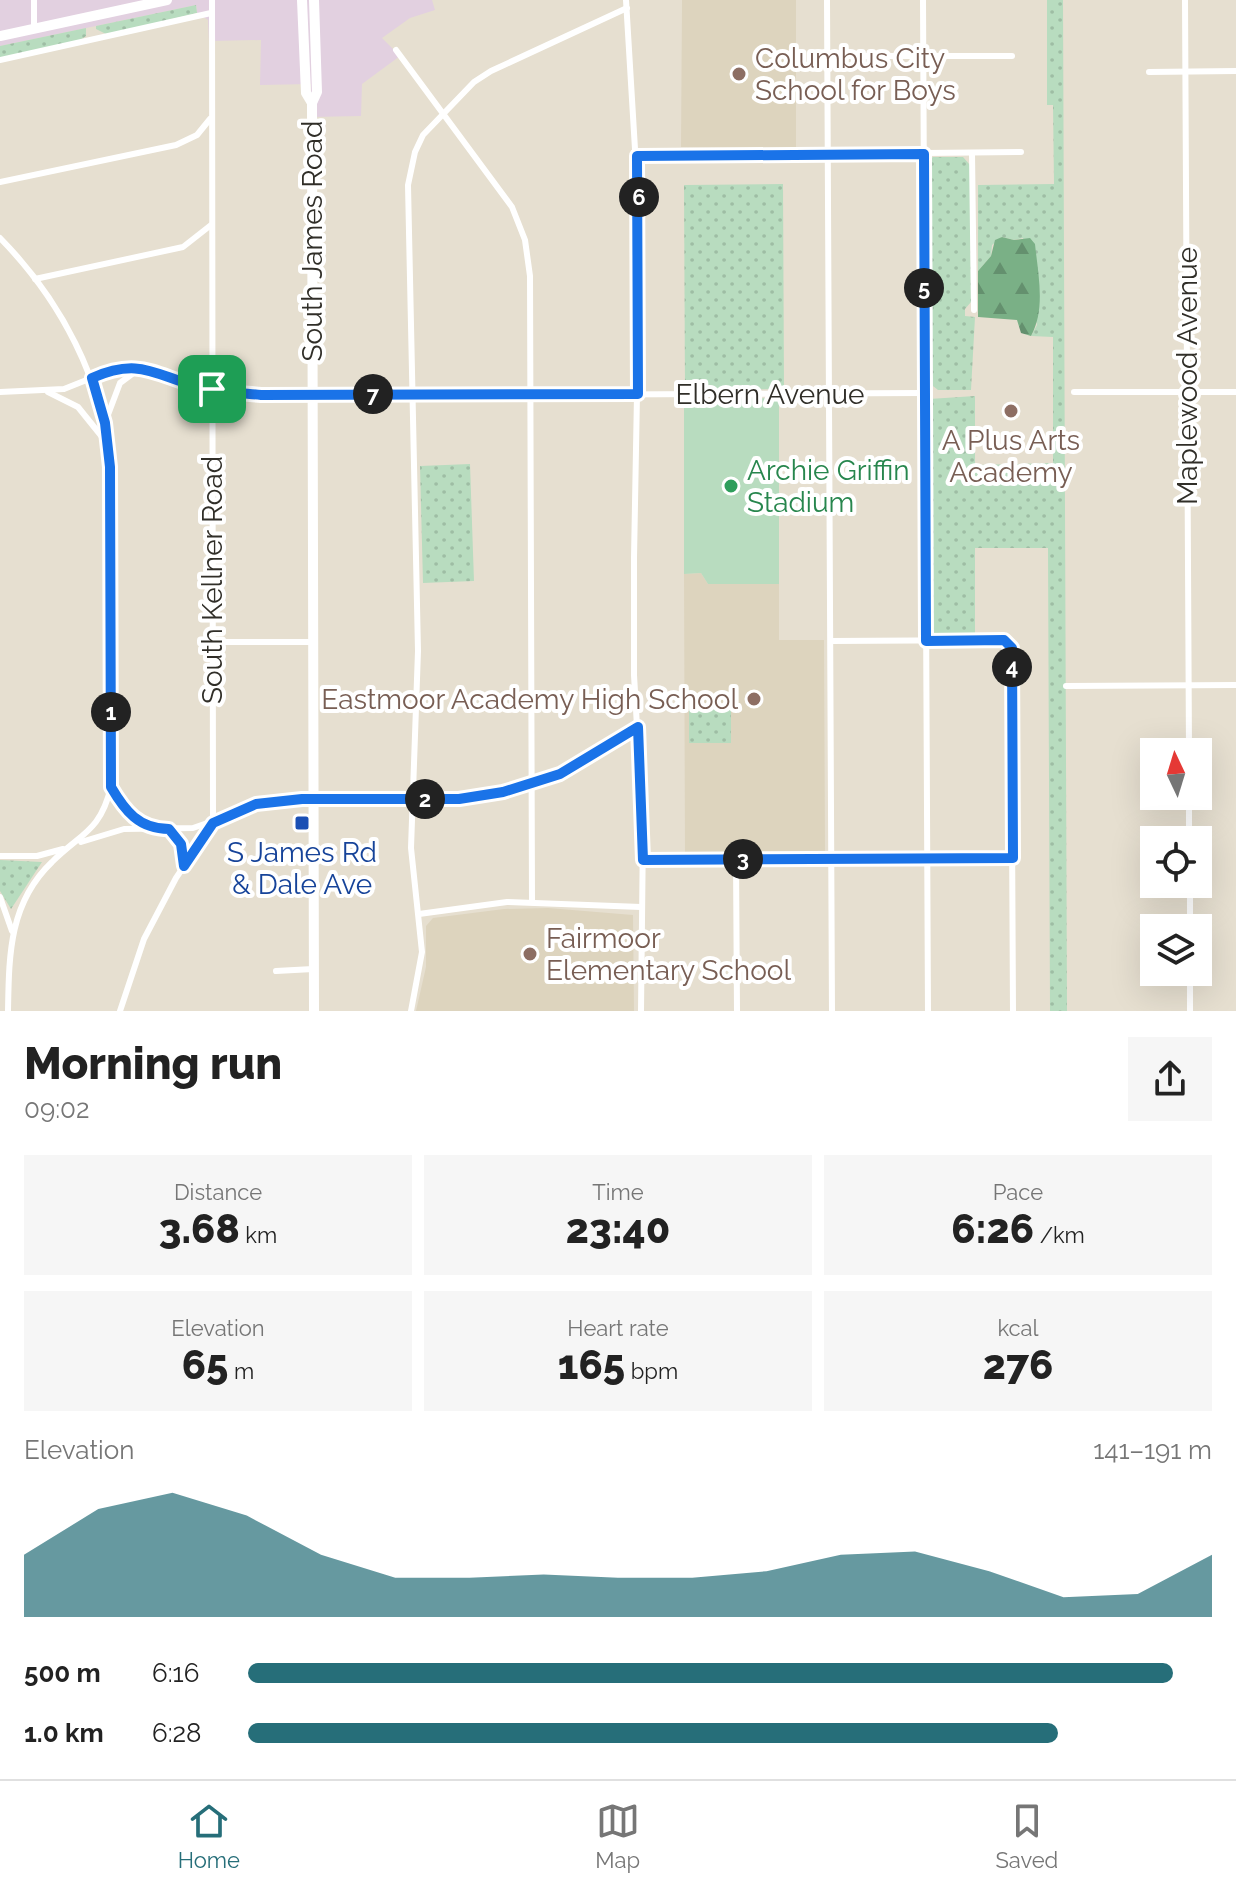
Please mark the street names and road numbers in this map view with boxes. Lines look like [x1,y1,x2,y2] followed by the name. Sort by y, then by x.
[296,121,329,361] street label: South James Road
[1171,247,1204,505] street label: Maplewood Avenue
[675,378,865,411] street label: Elbern Avenue
[196,456,229,704] street label: South Kellner Road

